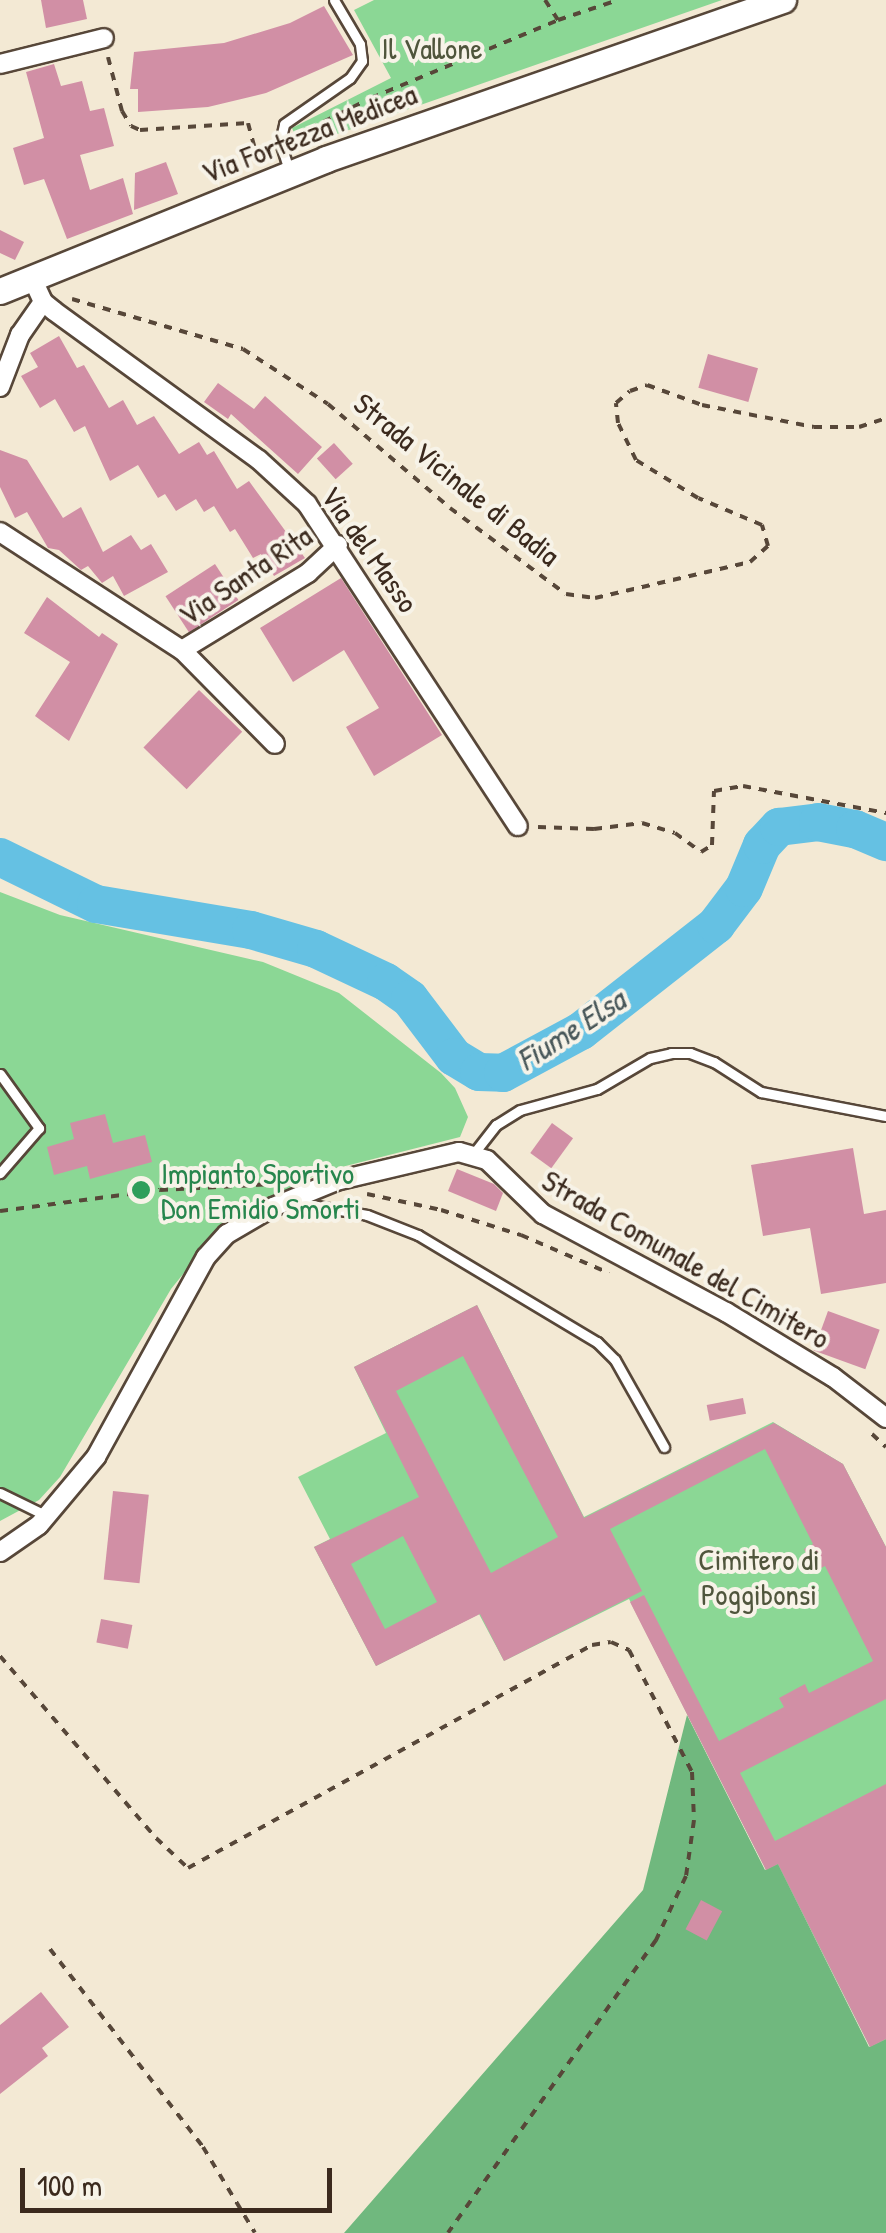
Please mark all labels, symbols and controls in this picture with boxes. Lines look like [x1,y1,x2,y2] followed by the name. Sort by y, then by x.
[381,30,483,66] park label: Il Vallone
[196,75,422,191] street label: Via Fortezza Medicea
[347,385,567,573] street label: Strada Vicinale di Badia
[314,479,426,619] street label: Via del Masso
[172,517,318,633] street label: Via Santa Rita
[510,981,632,1079] water label: Fiume Elsa
[161,1155,360,1226] place label: Impianto Sportivo Don Emidio Smorti
[536,1162,836,1356] street label: Strada Comunale del Cimitero
[130,1179,152,1201] marker: Impianto Sportivo Don Emidio Smorti
[698,1541,820,1612] park label: Cimitero di Poggibonsi
[25,2148,338,2210] scale bar
[37,2165,102,2205] text: 100 m

